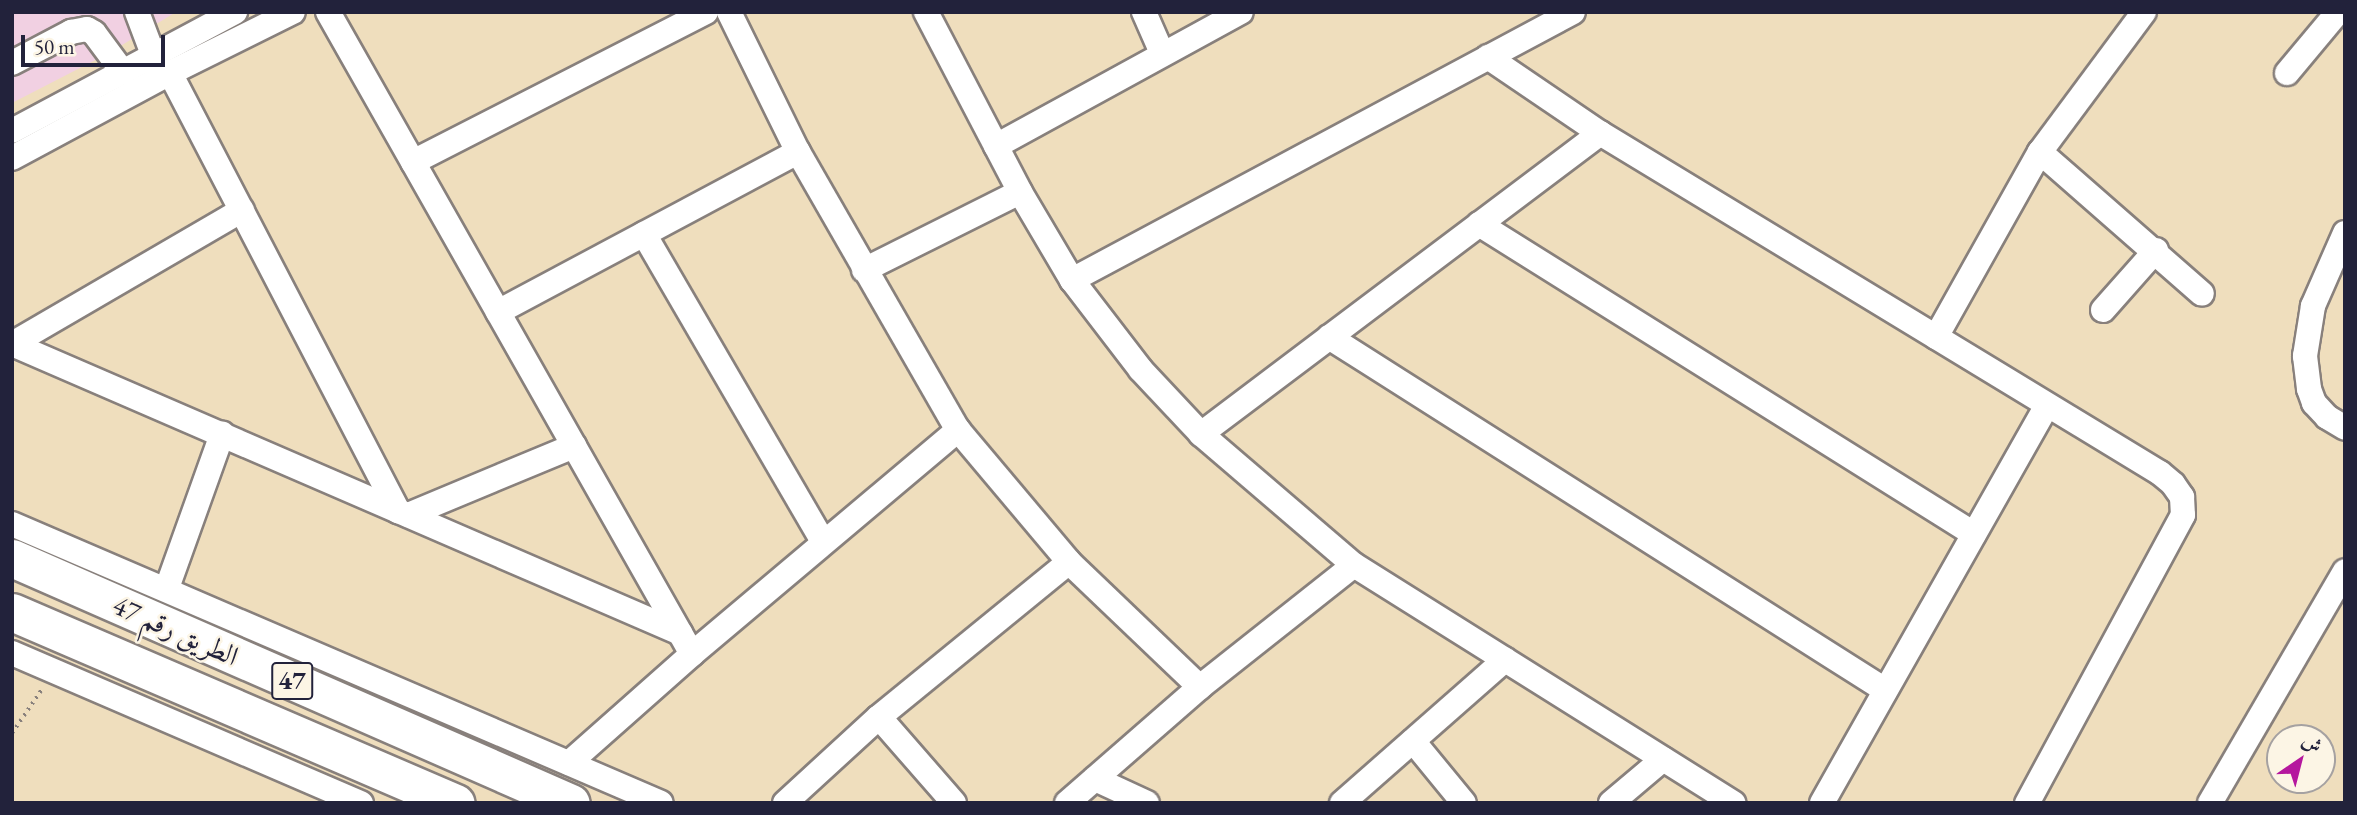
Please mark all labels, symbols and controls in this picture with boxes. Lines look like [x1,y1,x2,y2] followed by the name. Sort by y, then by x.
[24,21,168,65] scale bar
[34,33,75,60] text: 50 m
[108,587,244,673] street label: الطريق رقم 47
[271,659,313,704] road number: 47
[2266,724,2336,794] north arrow
[2297,727,2327,759] text: ش

